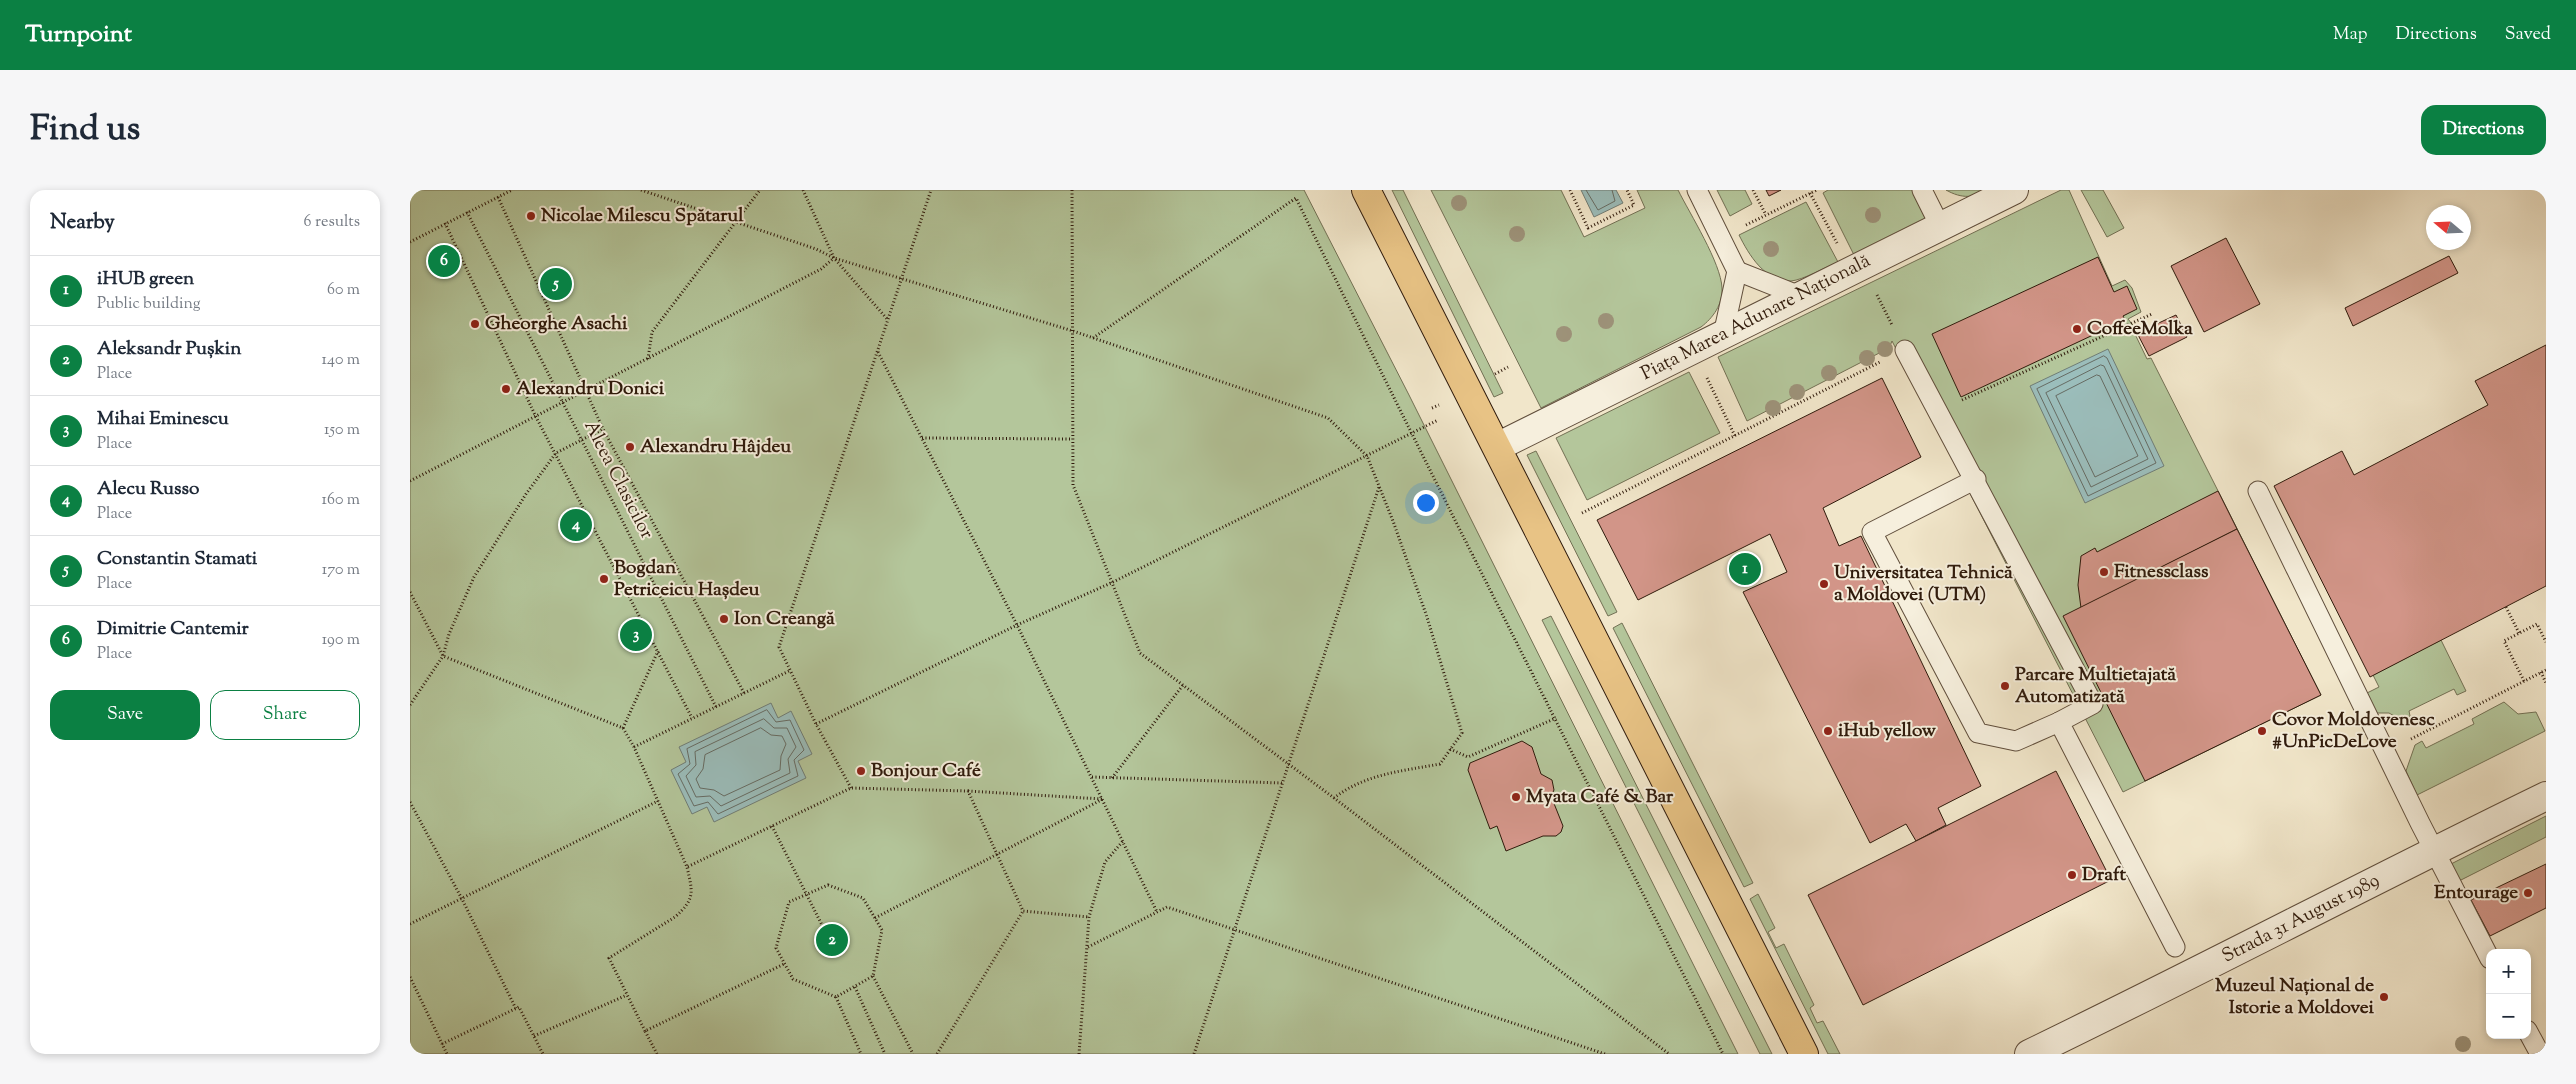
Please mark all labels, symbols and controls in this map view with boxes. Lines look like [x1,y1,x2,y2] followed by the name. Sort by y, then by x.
[25,18,132,52] text: Turnpoint
[2333,22,2368,48] text: Map
[2396,22,2477,48] text: Directions
[2505,22,2551,48] text: Saved
[30,105,140,156] text: Find us
[2421,105,2546,155] button: Directions
[541,203,744,230] place label: Nicolae Milescu Spătarul
[2426,205,2471,250] north arrow
[50,208,115,238] text: Nearby
[525,210,537,222] marker: Nicolae Milescu Spătarul
[304,211,360,234] text: 6 results
[428,242,460,280] pin: 6
[1637,248,1876,388] street label: Piața Marea Adunare Națională
[540,265,572,303] pin: 5
[97,266,194,293] text: iHUB green
[63,279,69,302] text: 1
[327,279,360,302] text: 60 m
[97,293,201,316] text: Public building
[485,311,628,338] place label: Gheorghe Asachi
[2087,316,2193,343] place label: CoffeeMolka
[469,318,481,330] marker: Gheorghe Asachi
[2071,323,2083,335] marker: CoffeeMolka
[97,336,241,363] text: Aleksandr Pușkin
[62,349,70,372] text: 2
[322,349,360,372] text: 140 m
[97,363,132,386] text: Place
[516,376,665,403] place label: Alexandru Donici
[500,383,512,395] marker: Alexandru Donici
[97,406,229,433] text: Mihai Eminescu
[577,416,659,544] street label: Aleea Clasicilor
[63,419,69,442] text: 3
[324,419,360,442] text: 150 m
[97,433,132,456] text: Place
[640,434,791,461] place label: Alexandru Hâjdeu
[624,441,636,453] marker: Alexandru Hâjdeu
[97,476,199,503] text: Alecu Russo
[62,489,70,512] text: 4
[322,489,360,512] text: 160 m
[1413,490,1439,516] your location
[97,503,132,526] text: Place
[560,506,592,544] pin: 4
[97,546,257,573] text: Constantin Stamati
[1729,550,1761,588] pin: 1
[614,555,760,604] place label: Bogdan Petriceicu Hașdeu
[63,559,69,582] text: 5
[322,559,360,582] text: 170 m
[2114,559,2209,586] place label: Fitnessclass
[1834,560,2013,609] place label: Universitatea Tehnică a Moldovei (UTM)
[2098,566,2110,578] marker: Fitnessclass
[97,573,132,596] text: Place
[598,573,610,585] marker: Bogdan Petriceicu Hașdeu
[1818,578,1830,590] marker: Universitatea Tehnică a Moldovei (UTM)
[734,606,835,633] place label: Ion Creangă
[718,613,730,625] marker: Ion Creangă
[97,616,249,643] text: Dimitrie Cantemir
[620,616,652,654] pin: 3
[62,629,70,652] text: 6
[322,629,360,652] text: 190 m
[97,643,132,666] text: Place
[2015,662,2176,711] place label: Parcare Multietajată Automatizată
[1999,680,2011,692] marker: Parcare Multietajată Automatizată
[50,690,200,740] button: Save
[210,690,360,740] button: Share
[2272,707,2435,756] place label: Covor Moldovenesc #UnPicDeLove
[1838,718,1937,745] place label: iHub yellow
[1822,725,1834,737] marker: iHub yellow
[2256,725,2268,737] marker: Covor Moldovenesc #UnPicDeLove
[871,758,981,785] place label: Bonjour Café
[855,765,867,777] marker: Bonjour Café
[1526,784,1674,811] place label: Myata Café & Bar
[1510,791,1522,803] marker: Myata Café & Bar
[2082,862,2126,889] place label: Draft
[2218,868,2384,970] street label: Strada 31 August 1989
[2066,869,2078,881] marker: Draft
[2434,880,2518,907] place label: Entourage
[2522,887,2534,899] marker: Entourage
[816,921,848,959] pin: 2
[2486,949,2531,1039] map controls
[2486,949,2531,994] button: +
[2215,973,2375,1022] place label: Muzeul Național de Istorie a Moldovei
[2378,991,2390,1003] marker: Muzeul Național de Istorie a Moldovei
[2486,994,2531,1039] button: −

